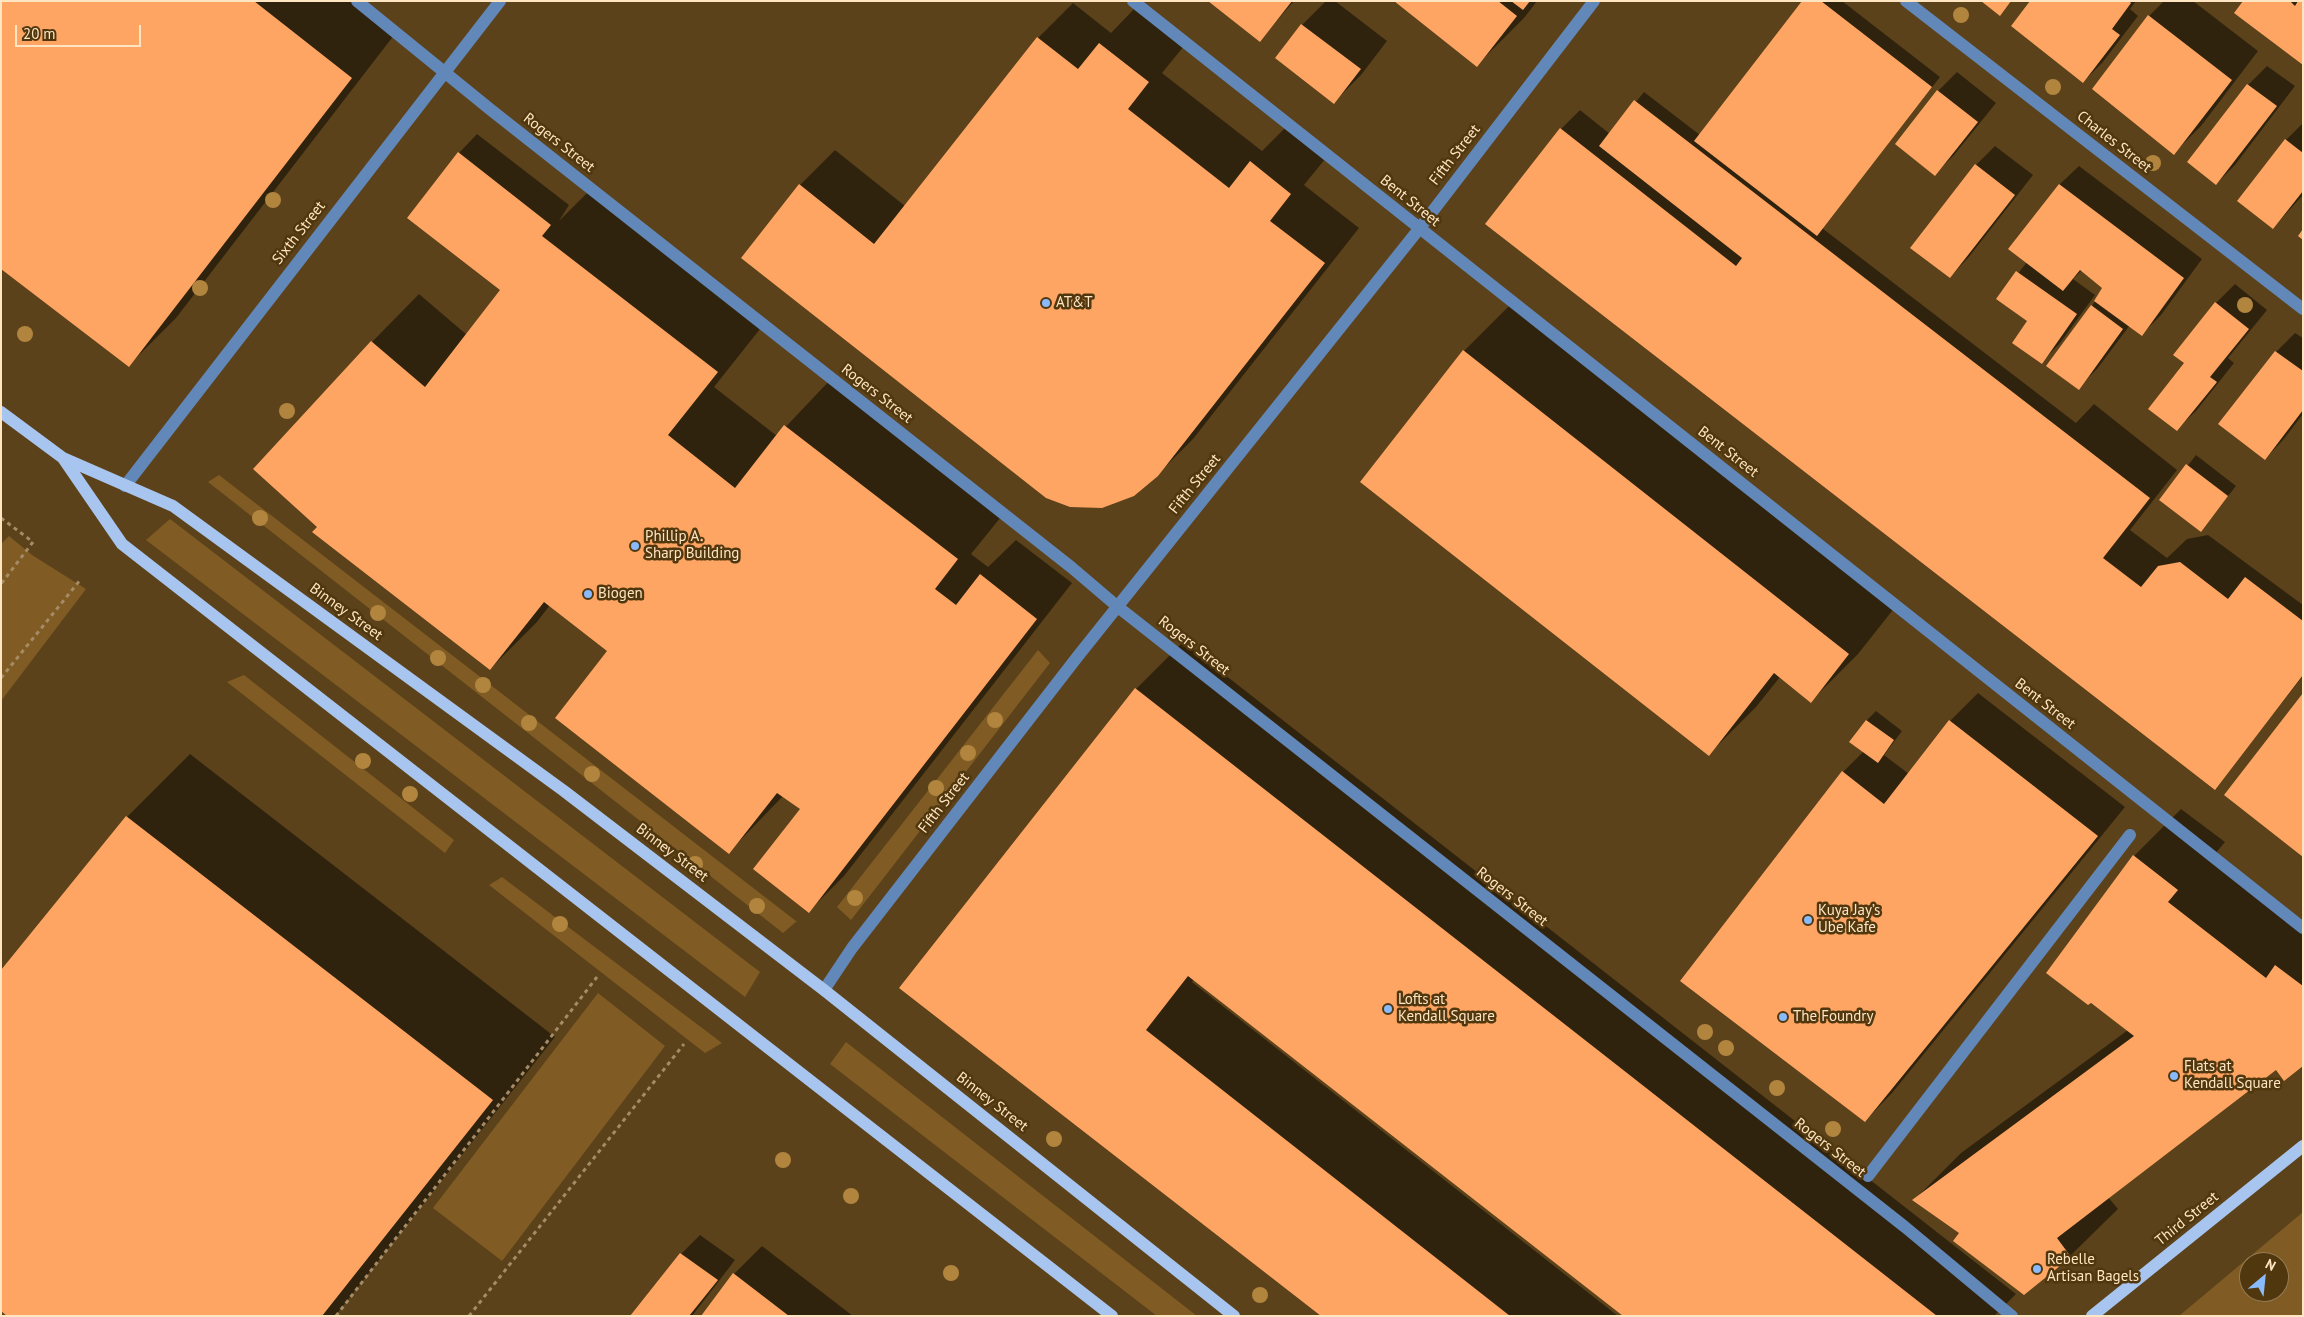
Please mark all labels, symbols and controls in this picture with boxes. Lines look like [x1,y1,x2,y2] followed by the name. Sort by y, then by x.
[18,15,144,47] scale bar
[23,24,56,43] text: 20 m
[2073,107,2155,177] street label: Charles Street
[520,110,598,176] street label: Rogers Street
[1426,121,1484,189] street label: Fifth Street
[1376,171,1444,231] street label: Bent Street
[269,198,329,268] street label: Sixth Street
[1056,294,1093,312] place label: AT&T
[1040,297,1052,309] marker: AT&T
[838,361,916,427] street label: Rogers Street
[1694,423,1762,481] street label: Bent Street
[1165,450,1225,518] street label: Fifth Street
[645,528,739,563] place label: Phillip A. Sharp Building
[629,540,641,552] marker: Phillip A. Sharp Building
[306,580,386,644] street label: Binney Street
[598,585,643,603] place label: Biogen
[582,588,594,600] marker: Biogen
[1155,613,1233,679] street label: Rogers Street
[2011,675,2079,733] street label: Bent Street
[915,769,973,837] street label: Fifth Street
[632,820,712,886] street label: Binney Street
[1473,864,1551,930] street label: Rogers Street
[1818,902,1880,937] place label: Kuya Jay’s Ube Kafe
[1802,914,1814,926] marker: Kuya Jay’s Ube Kafe
[1398,991,1495,1026] place label: Lofts at Kendall Square
[1382,1003,1394,1015] marker: Lofts at Kendall Square
[1793,1008,1873,1026] place label: The Foundry
[1777,1011,1789,1023] marker: The Foundry
[2184,1058,2281,1093] place label: Flats at Kendall Square
[953,1069,1031,1135] street label: Binney Street
[2168,1070,2180,1082] marker: Flats at Kendall Square
[1791,1115,1869,1181] street label: Rogers Street
[2152,1188,2222,1250] street label: Third Street
[2047,1251,2139,1286] place label: Rebelle Artisan Bagels
[2239,1252,2289,1302] north arrow
[2262,1255,2279,1275] text: N
[2031,1263,2043,1275] marker: Rebelle Artisan Bagels

